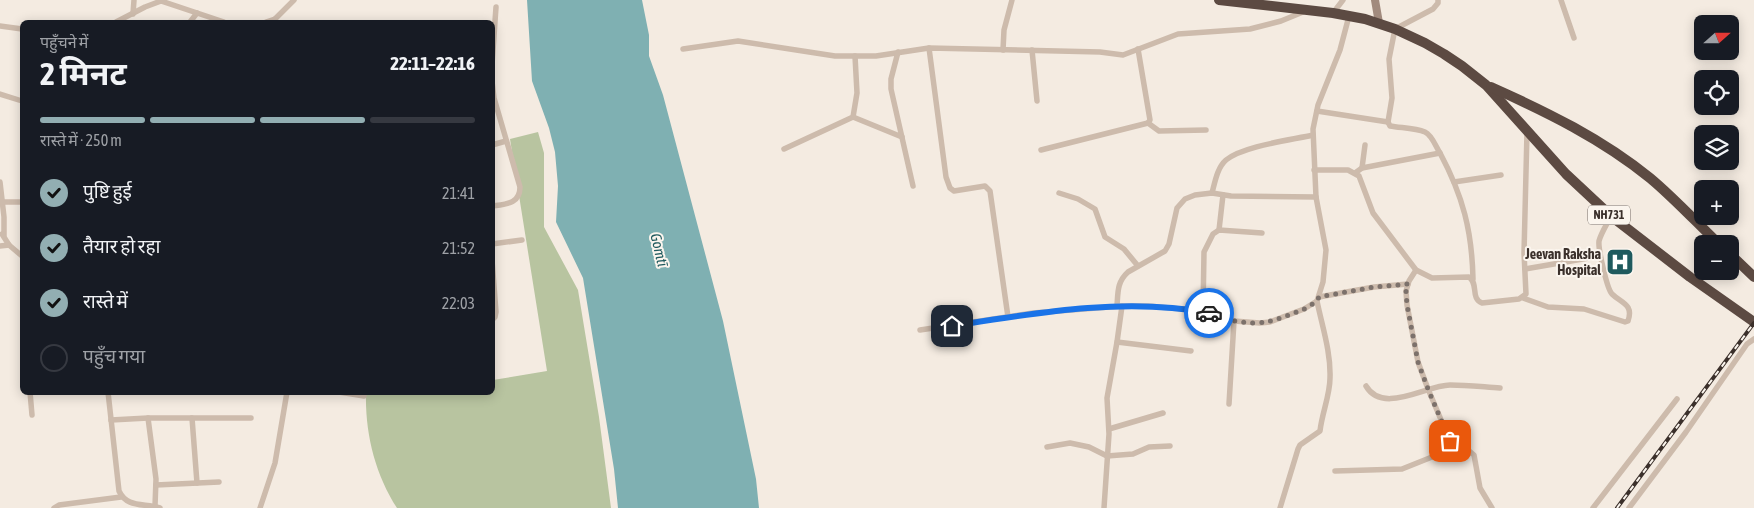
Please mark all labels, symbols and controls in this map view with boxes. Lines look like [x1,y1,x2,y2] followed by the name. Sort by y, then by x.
[1694,15,1739,60] north arrow
[1694,15,1739,280] map controls
[40,33,88,51] text: पहुँचने में
[390,52,475,74] text: 22:11–22:16
[40,55,127,92] text: 2 मिनट
[1694,70,1739,115] button: locate
[1694,125,1739,170] button: layers
[40,131,122,149] text: रास्ते में · 250 m
[40,179,68,207] icon: check
[83,180,132,202] text: पुष्टि हुई
[1694,180,1739,225] button: +
[442,184,475,202] text: 21:41
[1588,206,1630,224] road number: NH731
[647,232,672,270] water label: Gomtī
[40,234,68,262] icon: check
[83,235,161,257] text: तैयार हो रहा
[1694,235,1739,280] button: −
[442,239,475,257] text: 21:52
[1524,246,1601,278] place label: Jeevan Raksha Hospital
[1605,247,1635,277] hospital icon: Jeevan Raksha Hospital
[1184,288,1234,338] courier
[40,289,68,317] icon: check
[83,290,128,312] text: रास्ते में
[442,294,475,312] text: 22:03
[1195,299,1223,327] icon: car
[931,305,973,347] pin
[938,312,966,340] icon: home
[83,345,145,367] text: पहुँच गया
[1429,420,1471,462] pin
[1436,427,1464,455] icon: bag

